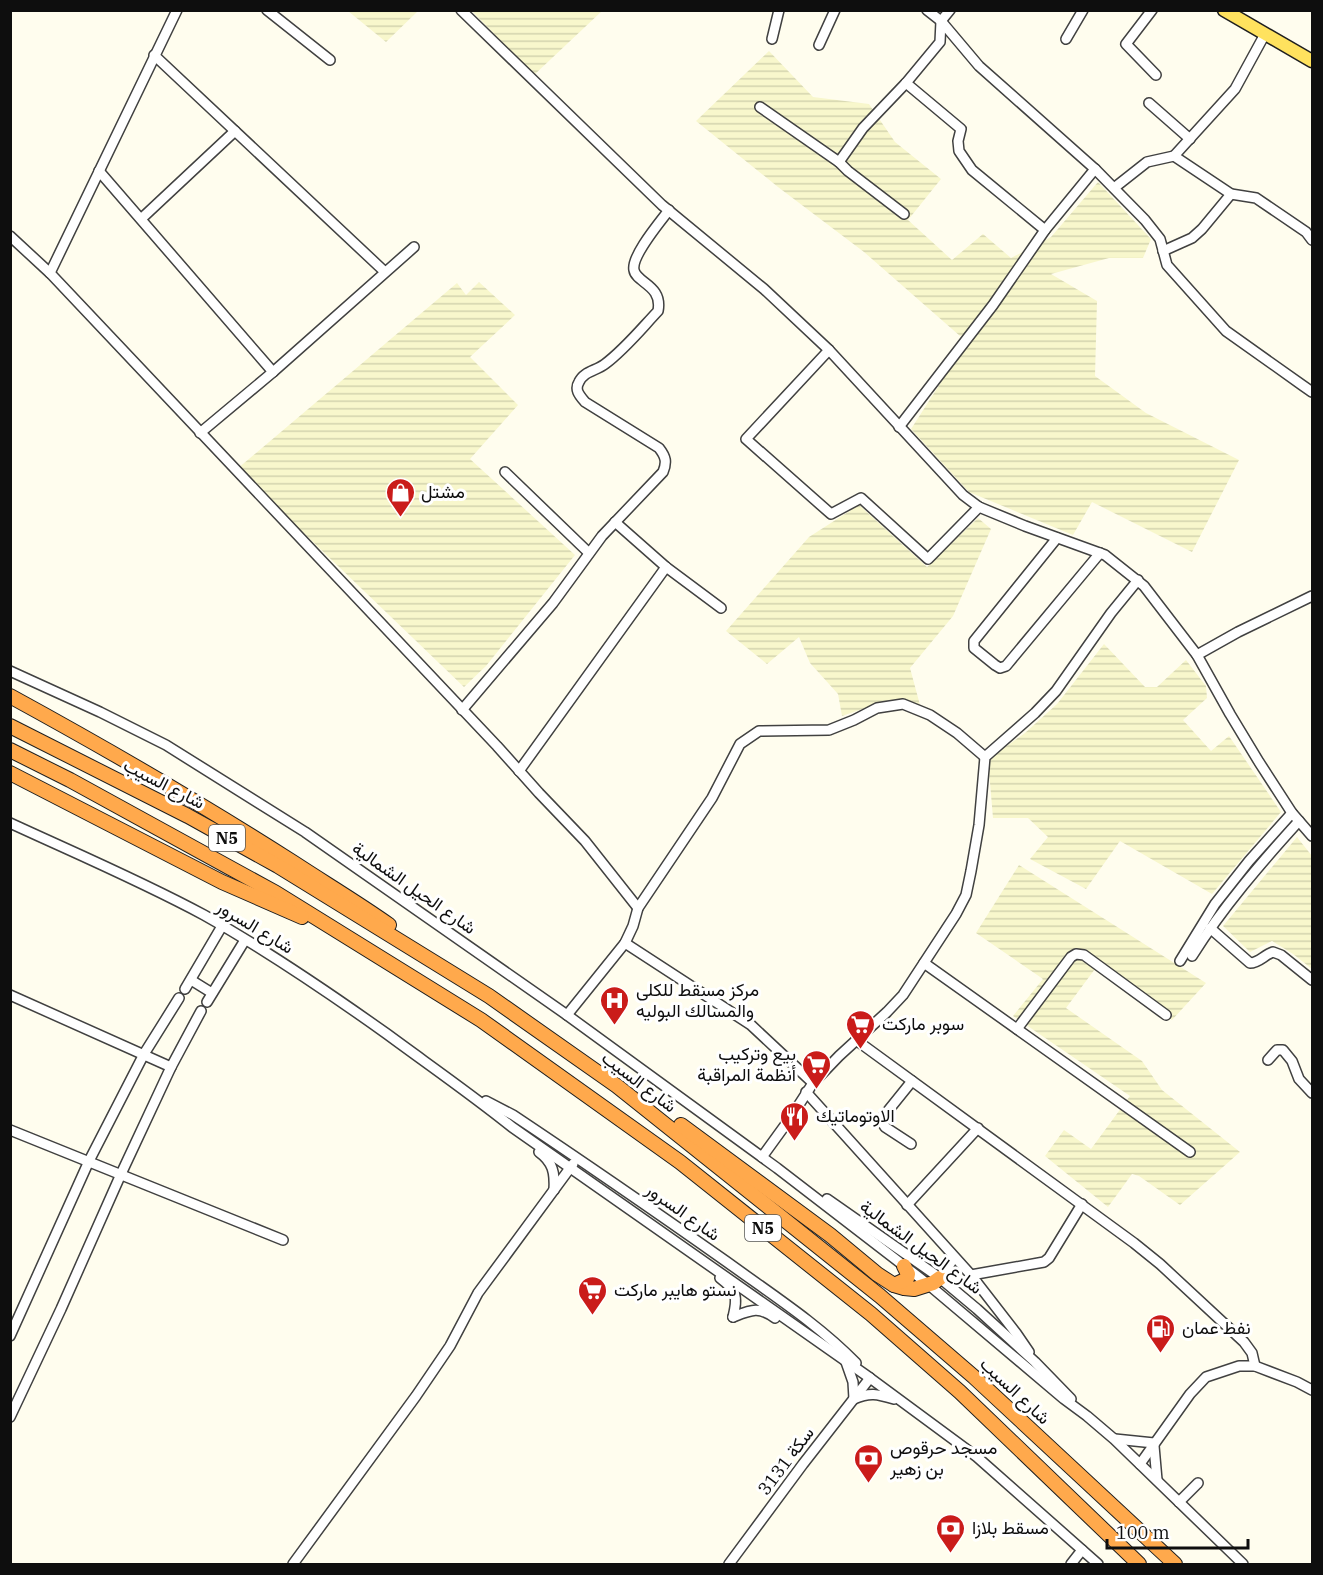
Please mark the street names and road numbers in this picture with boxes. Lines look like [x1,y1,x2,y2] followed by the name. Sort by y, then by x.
[119,753,209,815] street label: شارع السيب
[209,825,245,851] road number: N5
[347,836,481,940] street label: شارع الحيل الشمالية
[211,894,298,959] street label: شارع السرور
[597,1046,681,1118] street label: شارع السيب
[640,1177,725,1246] street label: شارع السرور
[855,1194,987,1300] street label: شارع الحيل الشمالية
[745,1215,781,1241] road number: N5
[975,1352,1055,1430] street label: شارع السيب
[752,1422,819,1500] street label: سكة 3131

